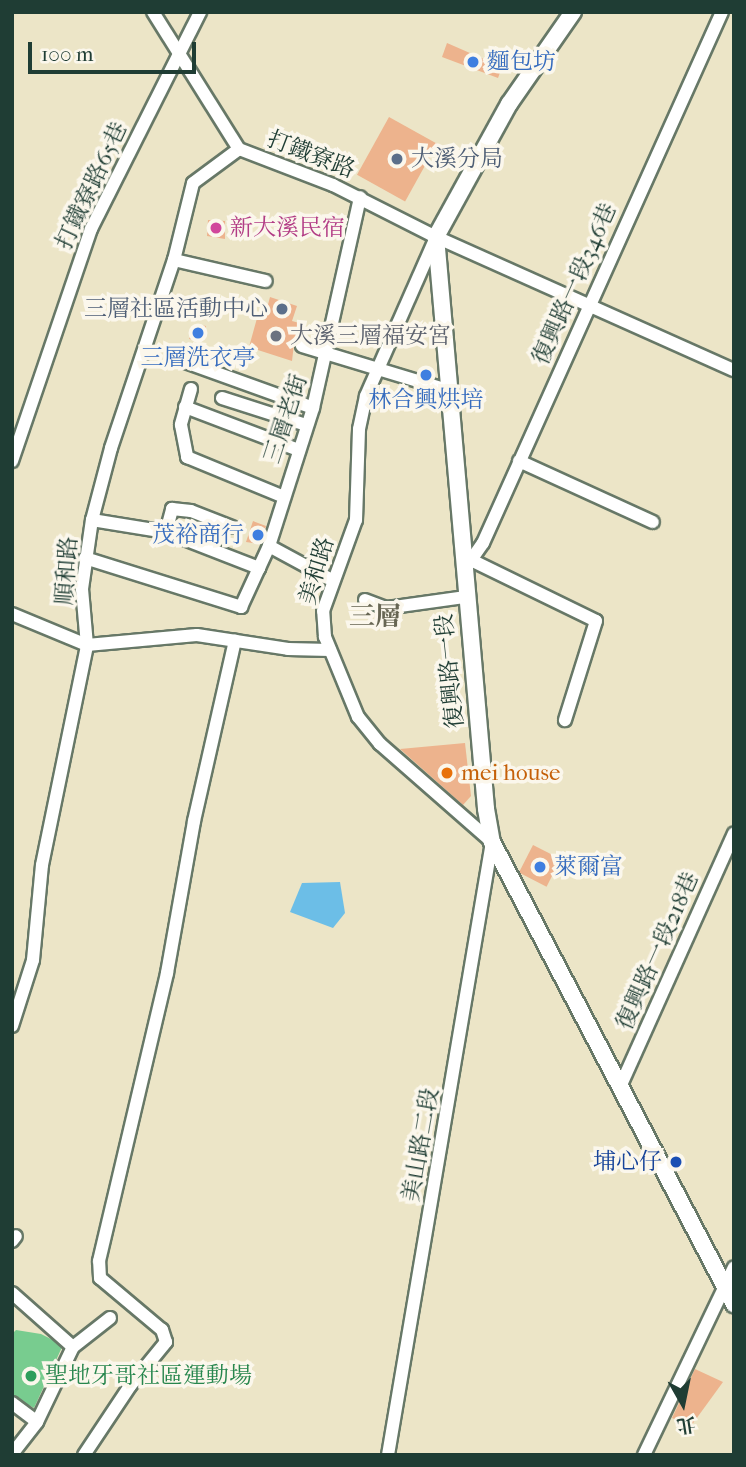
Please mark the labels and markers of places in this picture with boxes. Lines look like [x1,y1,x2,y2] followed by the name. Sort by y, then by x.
[487,48,556,76] place label: 麵包坊
[465,54,481,70] marker: 麵包坊
[411,145,503,173] place label: 大溪分局
[389,151,405,167] marker: 大溪分局
[230,214,345,242] place label: 新大溪民宿
[208,220,224,236] marker: 新大溪民宿
[84,295,268,323] place label: 三層社區活動中心
[274,301,290,317] marker: 三層社區活動中心
[290,322,451,350] place label: 大溪三層福安宮
[190,325,206,341] marker: 三層洗衣亭
[268,328,284,344] marker: 大溪三層福安宮
[141,344,255,372] place label: 三層洗衣亭
[418,367,434,383] marker: 林合興烘培
[369,386,483,414] place label: 林合興烘培
[152,521,244,549] place label: 茂裕商行
[250,527,266,543] marker: 茂裕商行
[461,759,560,787] place label: mei house
[439,765,455,781] marker: mei house
[554,853,623,881] place label: 萊爾富
[532,859,548,875] marker: 萊爾富
[593,1148,662,1176] place label: 埔心仔
[668,1154,684,1170] marker: 埔心仔
[45,1362,252,1390] place label: 聖地牙哥社區運動場
[23,1368,39,1384] marker: 聖地牙哥社區運動場

